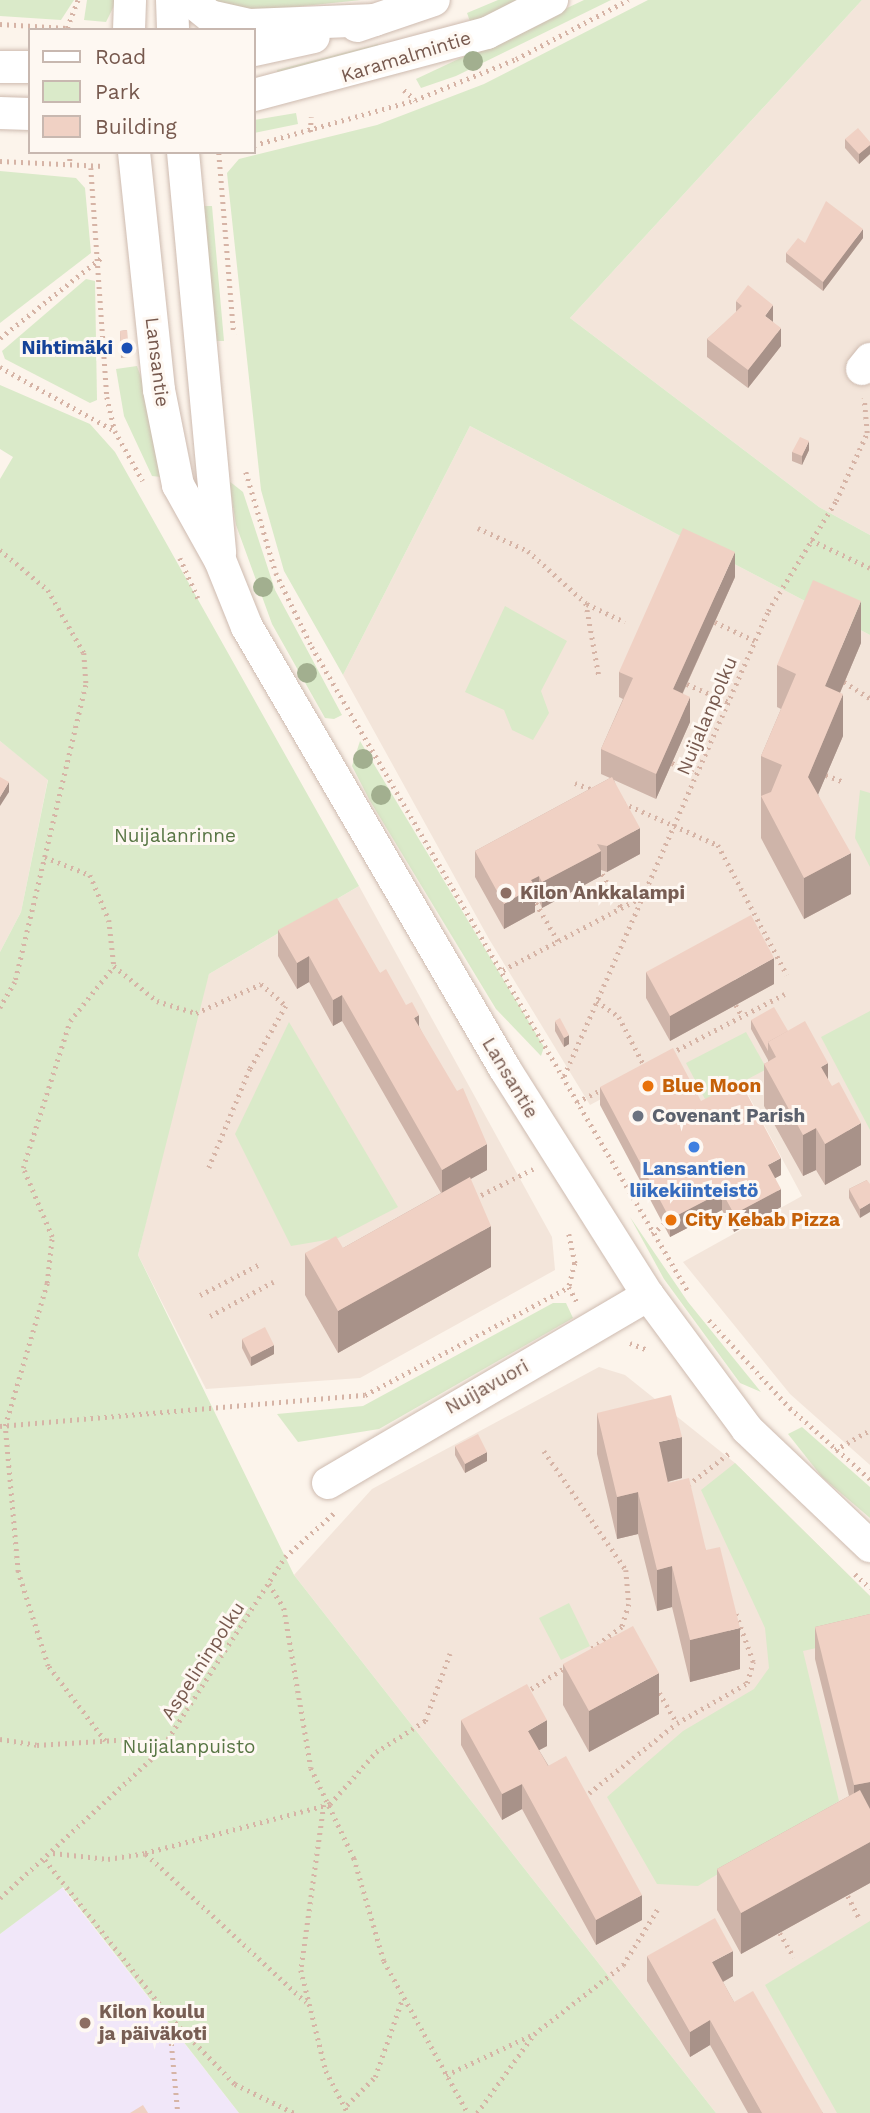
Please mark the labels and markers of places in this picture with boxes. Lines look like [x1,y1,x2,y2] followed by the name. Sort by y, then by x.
[22,337,113,359] place label: Nihtimäki
[119,340,135,356] marker: Nihtimäki
[520,882,685,904] place label: Kilon Ankkalampi
[498,885,514,901] marker: Kilon Ankkalampi
[662,1075,761,1097] place label: Blue Moon
[640,1078,656,1094] marker: Blue Moon
[652,1105,805,1127] place label: Covenant Parish
[630,1108,646,1124] marker: Covenant Parish
[686,1139,702,1155] marker: Lansantien liikekiinteistö
[630,1158,758,1202] place label: Lansantien liikekiinteistö
[685,1209,840,1231] place label: City Kebab Pizza
[663,1212,679,1228] marker: City Kebab Pizza
[99,2001,207,2045] place label: Kilon koulu ja päiväkoti
[77,2015,93,2031] marker: Kilon koulu ja päiväkoti

